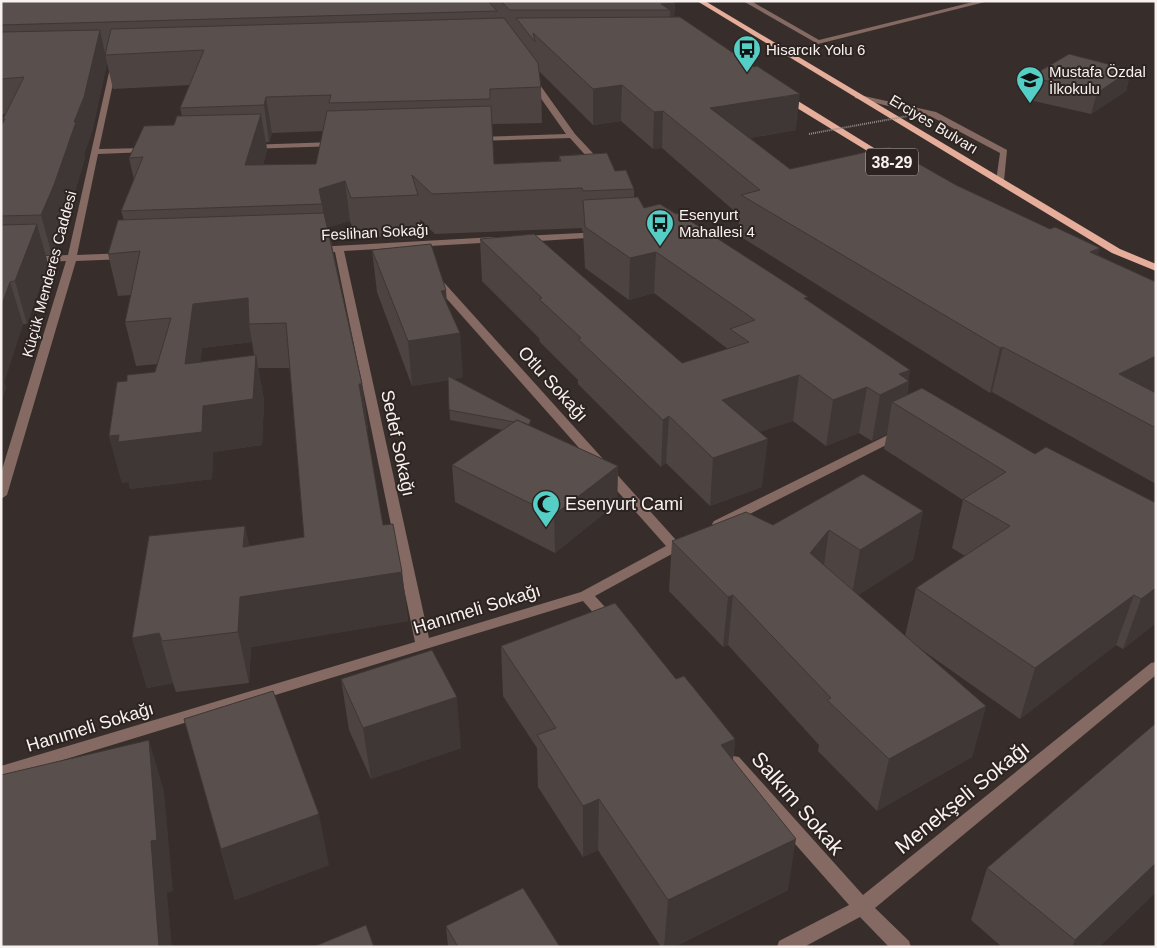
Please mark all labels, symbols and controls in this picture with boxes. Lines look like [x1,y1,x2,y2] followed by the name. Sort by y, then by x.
[732,34,762,73] bus stop icon: Hisarcık Yolu 6
[766,41,865,58] place label: Hisarcık Yolu 6
[1049,63,1146,97] place label: Mustafa Özdal İlkokulu
[1015,65,1045,104] school or university icon: Mustafa Özdal İlkokulu
[887,91,981,157] street label: Erciyes Bulvarı
[866,148,918,176] road number: 38-29
[19,189,79,359] street label: Küçük Menderes Caddesi
[679,206,755,240] place label: Esenyurt Mahallesi 4
[645,208,675,247] bus stop icon: Esenyurt Mahallesi 4
[321,221,429,243] street label: Feslihan Sokağı
[514,342,592,426] street label: Otlu Sokağı
[377,388,419,498] street label: Sedef Sokağı
[531,489,561,528] mosque icon: Esenyurt Cami
[565,494,683,514] place label: Esenyurt Cami
[411,580,543,638] street label: Hanımeli Sokağı
[24,698,156,756] street label: Hanımeli Sokağı
[890,736,1034,858] street label: Menekşeli Sokağı
[747,747,849,859] street label: Salkım Sokak

